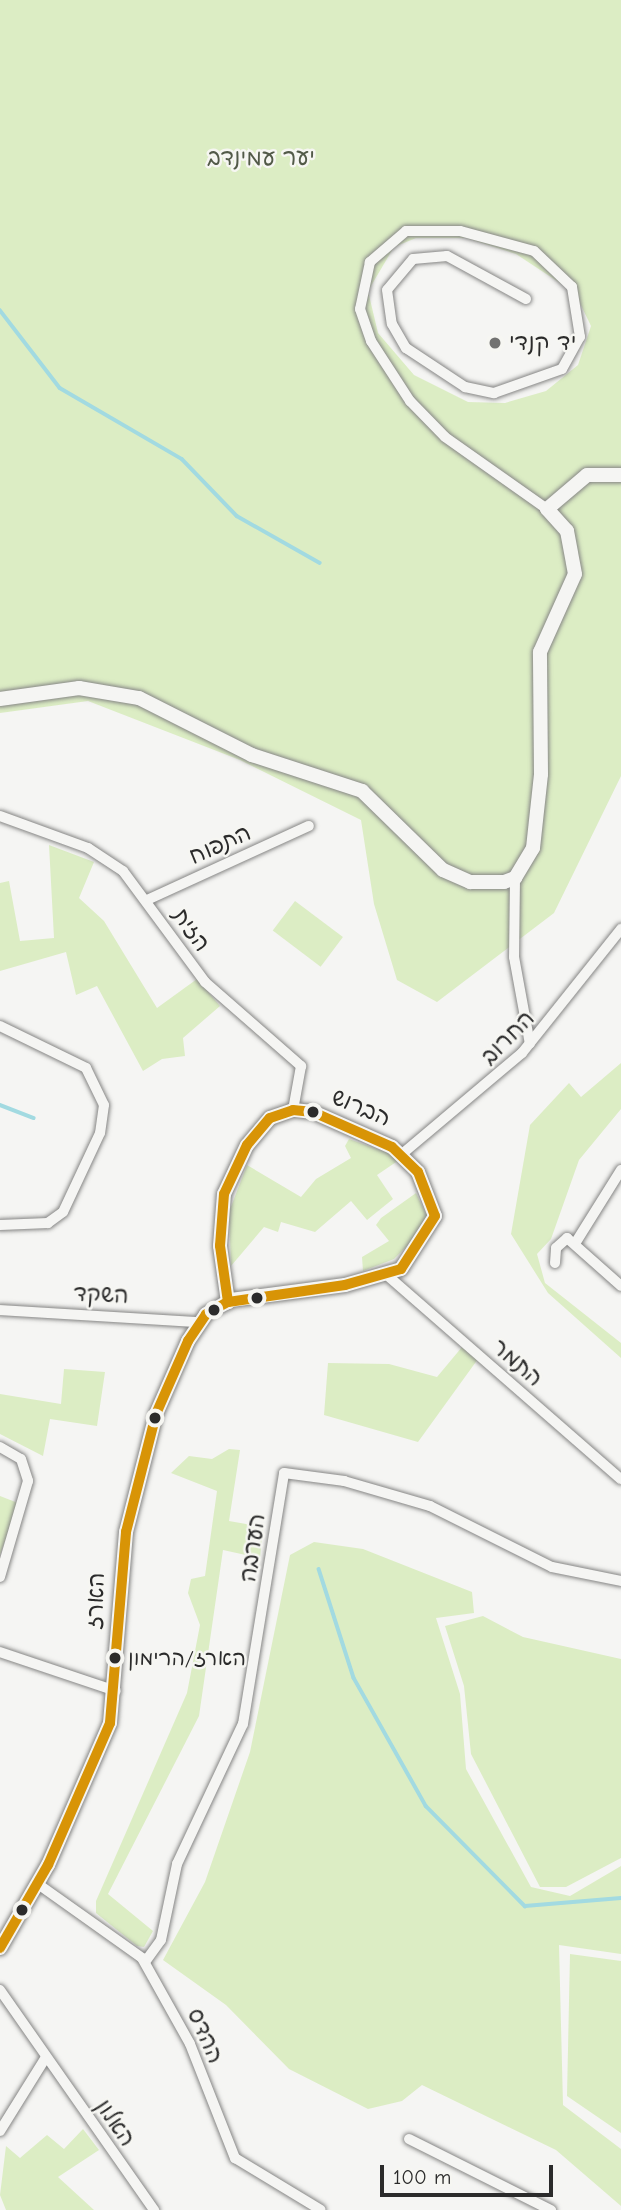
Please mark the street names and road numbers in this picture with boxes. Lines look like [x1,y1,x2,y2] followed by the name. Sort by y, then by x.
[185,819,255,871] street label: התפוח
[166,903,216,957] street label: הזית
[475,1005,541,1071] street label: החרוב
[327,1083,395,1133] street label: הברוש
[73,1280,129,1310] street label: השקד
[486,1333,548,1393] street label: התמר
[235,1512,271,1584] street label: הערבה
[81,1572,111,1630] street label: הארז
[181,2004,229,2068] street label: ההדס
[89,2094,141,2152] street label: האלון

